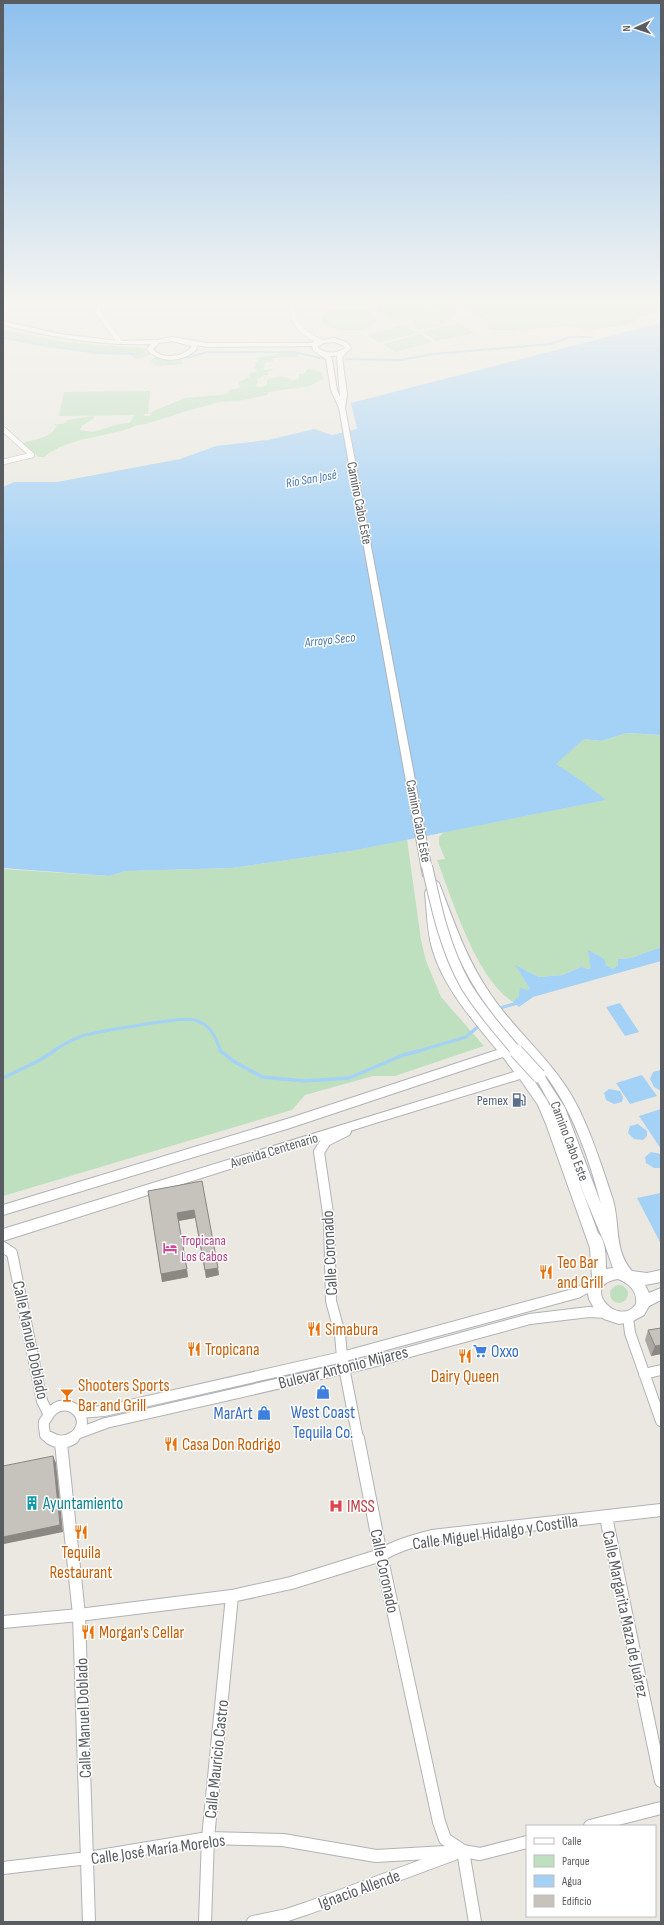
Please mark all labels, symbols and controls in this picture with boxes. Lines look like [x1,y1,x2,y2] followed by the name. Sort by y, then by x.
[616,8,656,48] north arrow
[620,25,633,32] text: N
[343,460,376,546] street label: Camino Cabo Este
[285,467,338,491] water label: Río San José
[303,629,357,651] water label: Arroyo Seco
[402,778,435,864] street label: Camino Cabo Este
[477,1092,509,1109] place label: Pemex
[511,1092,527,1108] fuel station icon: Pemex
[547,1099,593,1183] street label: Camino Cabo Este
[227,1129,320,1172] street label: Avenida Centenario
[318,1210,342,1296] street label: Calle Coronado
[181,1232,228,1265] place label: Tropicana Los Cabos
[162,1240,178,1256] hotel icon: Tropicana Los Cabos
[557,1253,604,1293] place label: Teo Bar and Grill
[538,1264,554,1280] restaurant icon: Teo Bar and Grill
[8,1279,52,1401] street label: Calle Manuel Doblado
[325,1320,378,1340] place label: Simabura
[306,1321,322,1337] restaurant icon: Simabura
[205,1340,259,1360] place label: Tropicana
[186,1341,202,1357] restaurant icon: Tropicana
[276,1342,410,1394] street label: Bulevar Antonio Mijares
[491,1342,519,1362] place label: Oxxo
[472,1343,488,1359] supermarket icon: Oxxo
[457,1348,473,1364] restaurant icon: Dairy Queen
[431,1367,499,1387] place label: Dairy Queen
[78,1376,170,1416] place label: Shooters Sports Bar and Grill
[315,1384,331,1400] shop icon: West Coast Tequila Co.
[59,1387,75,1403] bar icon: Shooters Sports Bar and Grill
[291,1403,355,1443] place label: West Coast Tequila Co.
[214,1404,253,1424] place label: MarArt
[256,1405,272,1421] shop icon: MarArt
[182,1435,281,1455] place label: Casa Don Rodrigo
[163,1436,179,1452] restaurant icon: Casa Don Rodrigo
[42,1494,123,1514] place label: Ayuntamiento
[24,1495,40,1511] building icon: Ayuntamiento
[347,1497,375,1517] place label: IMSS
[328,1498,344,1514] hospital icon: IMSS
[411,1511,579,1555] street label: Calle Miguel Hidalgo y Costilla
[73,1524,89,1540] restaurant icon: Tequila Restaurant
[365,1527,403,1615] street label: Calle Coronado
[598,1529,653,1700] street label: Calle Margarita Maza de Juárez
[49,1543,113,1583] place label: Tequila Restaurant
[99,1623,185,1643] place label: Morgan's Cellar
[80,1624,96,1640] restaurant icon: Morgan's Cellar
[72,1657,96,1778] street label: Calle Manuel Doblado
[201,1699,233,1819] street label: Calle Mauricio Castro
[526,1825,656,1917] legend
[90,1831,227,1869] street label: Calle José María Morelos
[562,1834,582,1849] text: Calle
[562,1854,590,1869] text: Parque
[316,1866,403,1914] street label: Ignacio Allende
[561,1874,582,1889] text: Agua
[562,1894,591,1909] text: Edificio

